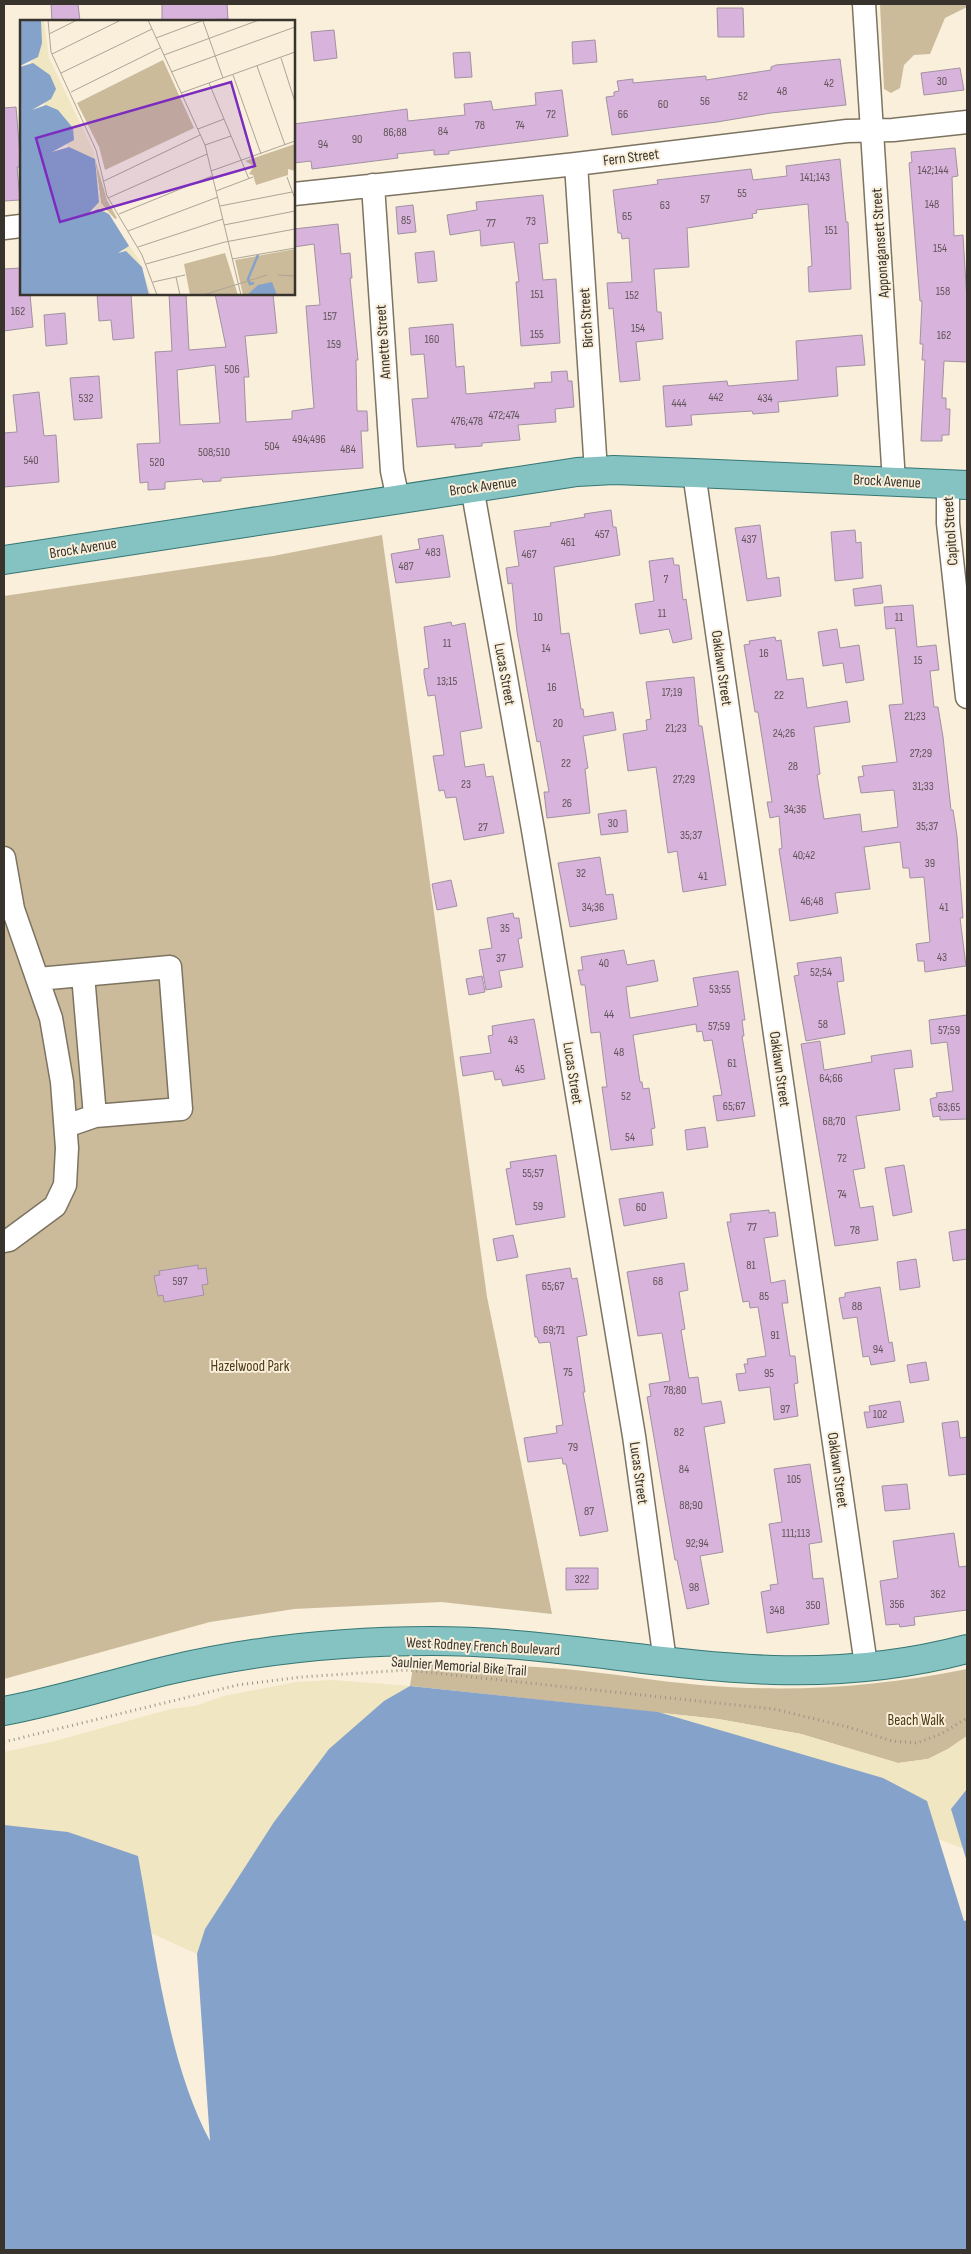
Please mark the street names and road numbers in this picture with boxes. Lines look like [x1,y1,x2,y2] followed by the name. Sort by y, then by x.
[602,145,661,170] street label: Fern Street
[867,187,894,300] street label: Apponagansett Street
[575,287,598,349] street label: Birch Street
[371,304,396,381] street label: Annette Street
[853,470,921,493] street label: Brock Avenue
[448,472,518,501] street label: Brock Avenue
[939,495,962,566] street label: Capitol Street
[48,534,118,563] street label: Brock Avenue
[707,629,736,707] street label: Oaklawn Street
[490,642,519,707] street label: Lucas Street
[765,1030,794,1108] street label: Oaklawn Street
[558,1041,587,1106] street label: Lucas Street
[823,1431,852,1509] street label: Oaklawn Street
[625,1441,652,1506] street label: Lucas Street
[405,1633,560,1660] street label: West Rodney French Boulevard
[391,1652,527,1681] street label: Saulnier Memorial Bike Trail

